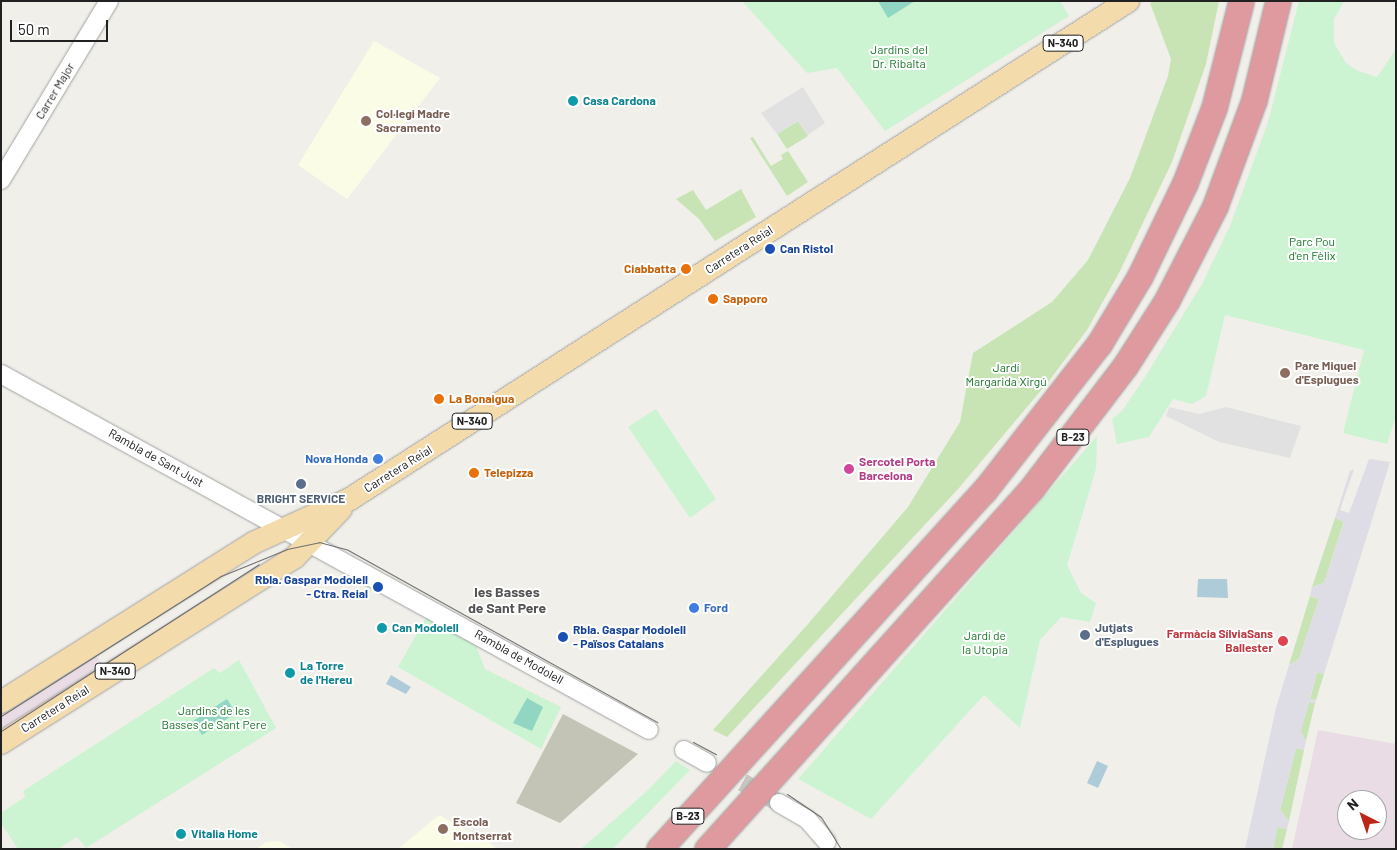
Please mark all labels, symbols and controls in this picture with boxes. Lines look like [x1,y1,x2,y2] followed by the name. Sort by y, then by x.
[12,10,110,42] scale bar
[18,20,50,38] text: 50 m
[1042,34,1084,52] road number: N-340
[870,43,928,71] park label: Jardins del Dr. Ribalta
[32,60,78,122] street label: Carrer Major
[583,94,656,108] place label: Casa Cardona
[567,95,579,107] marker: Casa Cardona
[376,107,450,135] place label: Col·legi Madre Sacramento
[360,115,372,127] marker: Col·legi Madre Sacramento
[703,223,775,277] street label: Carretera Reial
[1288,235,1336,263] park label: Parc Pou d'en Fèlix
[780,242,833,256] place label: Can Ristol
[764,243,776,255] marker: Can Ristol
[624,262,676,276] place label: Ciabbatta
[680,263,692,275] marker: Ciabbatta
[723,292,768,306] place label: Sapporo
[707,293,719,305] marker: Sapporo
[1295,359,1359,387] place label: Pare Miquel d'Esplugues
[965,361,1047,389] park label: Jardí Margarida Xirgú
[1279,367,1291,379] marker: Pare Miquel d'Esplugues
[449,392,514,406] place label: La Bonaigua
[433,393,445,405] marker: La Bonaigua
[451,412,493,430] road number: N-340
[106,426,206,490] street label: Rambla de Sant Just
[1056,428,1090,446] road number: B-23
[361,442,435,496] street label: Carretera Reial
[305,452,368,466] place label: Nova Honda
[372,453,384,465] marker: Nova Honda
[859,455,935,483] place label: Sercotel Porta Barcelona
[843,463,855,475] marker: Sercotel Porta Barcelona
[484,466,533,480] place label: Telepizza
[468,467,480,479] marker: Telepizza
[295,478,307,490] marker: BRIGHT SERVICE
[257,492,345,506] place label: BRIGHT SERVICE
[255,573,368,601] place label: Rbla. Gaspar Modolell - Ctra. Reial
[372,581,384,593] marker: Rbla. Gaspar Modolell - Ctra. Reial
[468,584,546,616] district label: les Basses de Sant Pere
[704,601,728,615] place label: Ford
[688,602,700,614] marker: Ford
[392,621,459,635] place label: Can Modolell
[1095,621,1159,649] place label: Jutjats d'Esplugues
[376,622,388,634] marker: Can Modolell
[573,623,686,651] place label: Rbla. Gaspar Modolell - Països Catalans
[472,627,566,687] street label: Rambla de Modolell
[1167,627,1273,655] place label: Farmàcia SílviaSans Ballester
[962,629,1008,657] park label: Jardí de la Utopia
[1079,629,1091,641] marker: Jutjats d'Esplugues
[557,631,569,643] marker: Rbla. Gaspar Modolell - Països Catalans
[1277,635,1289,647] marker: Farmàcia SílviaSans Ballester
[300,659,352,687] place label: La Torre de l'Hereu
[94,662,136,679] road number: N-340
[284,667,296,679] marker: La Torre de l'Hereu
[18,682,92,736] street label: Carretera Reial
[161,704,267,732] park label: Jardins de les Basses de Sant Pere
[1337,790,1387,840] north arrow
[1343,795,1362,814] text: N
[670,808,706,824] road number: B-23
[453,815,512,843] place label: Escola Montserrat
[437,823,449,835] marker: Escola Montserrat
[191,827,258,841] place label: Vitalia Home
[175,828,187,840] marker: Vitalia Home

